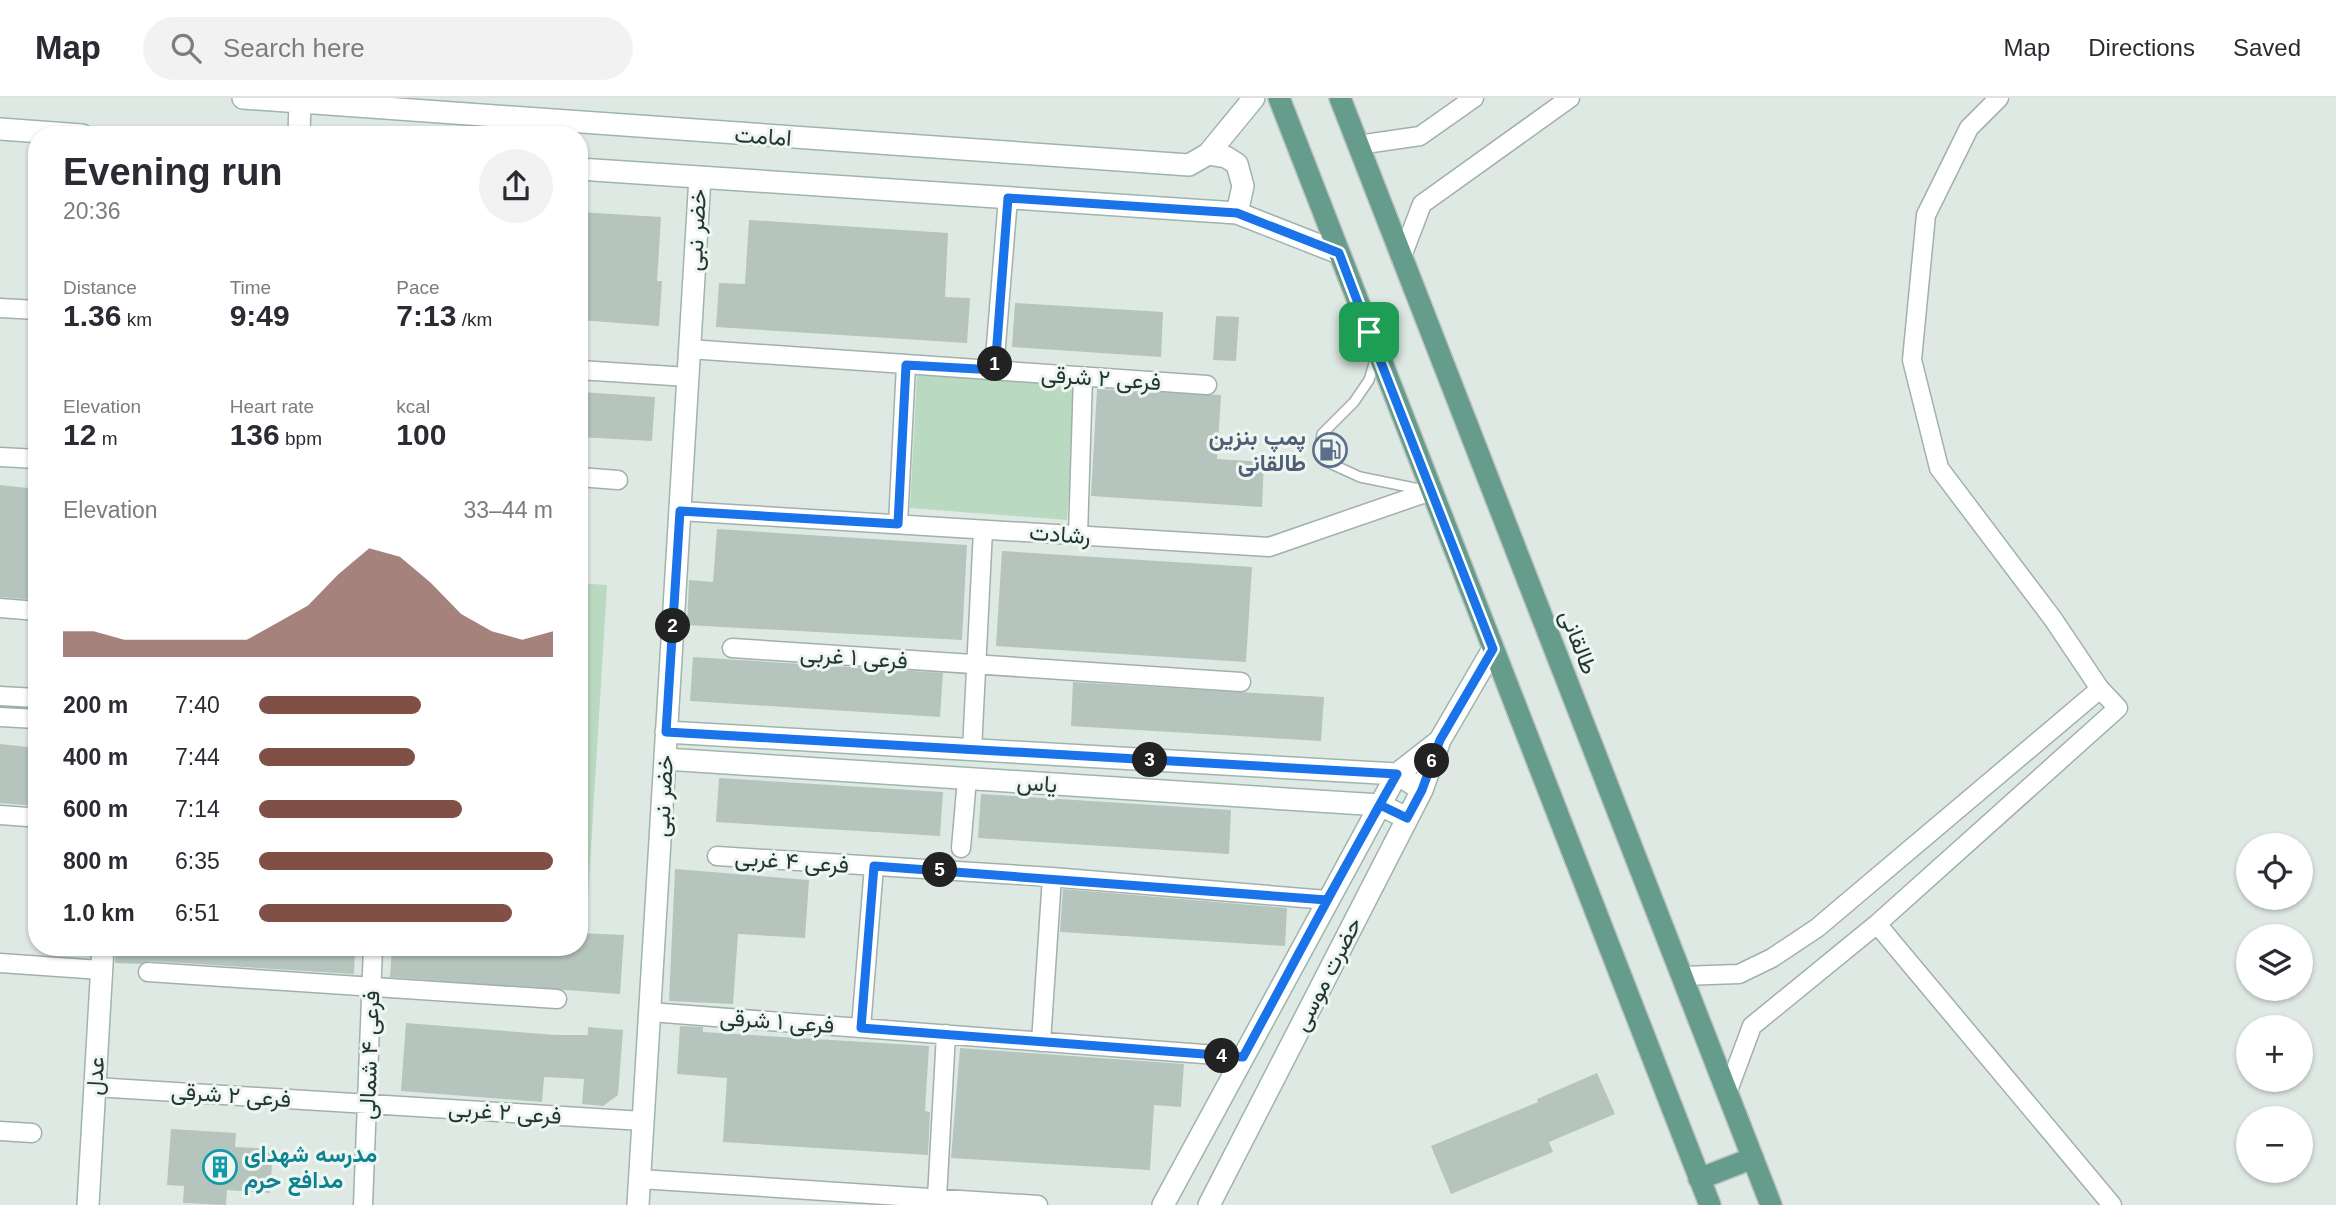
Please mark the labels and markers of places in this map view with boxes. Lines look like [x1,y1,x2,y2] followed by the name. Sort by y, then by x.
[1339,302,1399,362] pin
[978,346,1012,382] pin: 1
[1209,424,1306,477] place label: پمپ بنزین طالقانی
[1311,431,1349,469] fuel station icon: پمپ بنزین طالقانی
[656,608,690,644] pin: 2
[1132,742,1168,778] pin: 3
[1414,744,1450,778] pin: 6
[922,852,958,888] pin: 5
[1204,1038,1240,1074] pin: 4
[244,1141,377,1196] place label: مدرسه شهدای مدافع حرم
[201,1148,239,1186] building icon: مدرسه شهدای مدافع حرم

